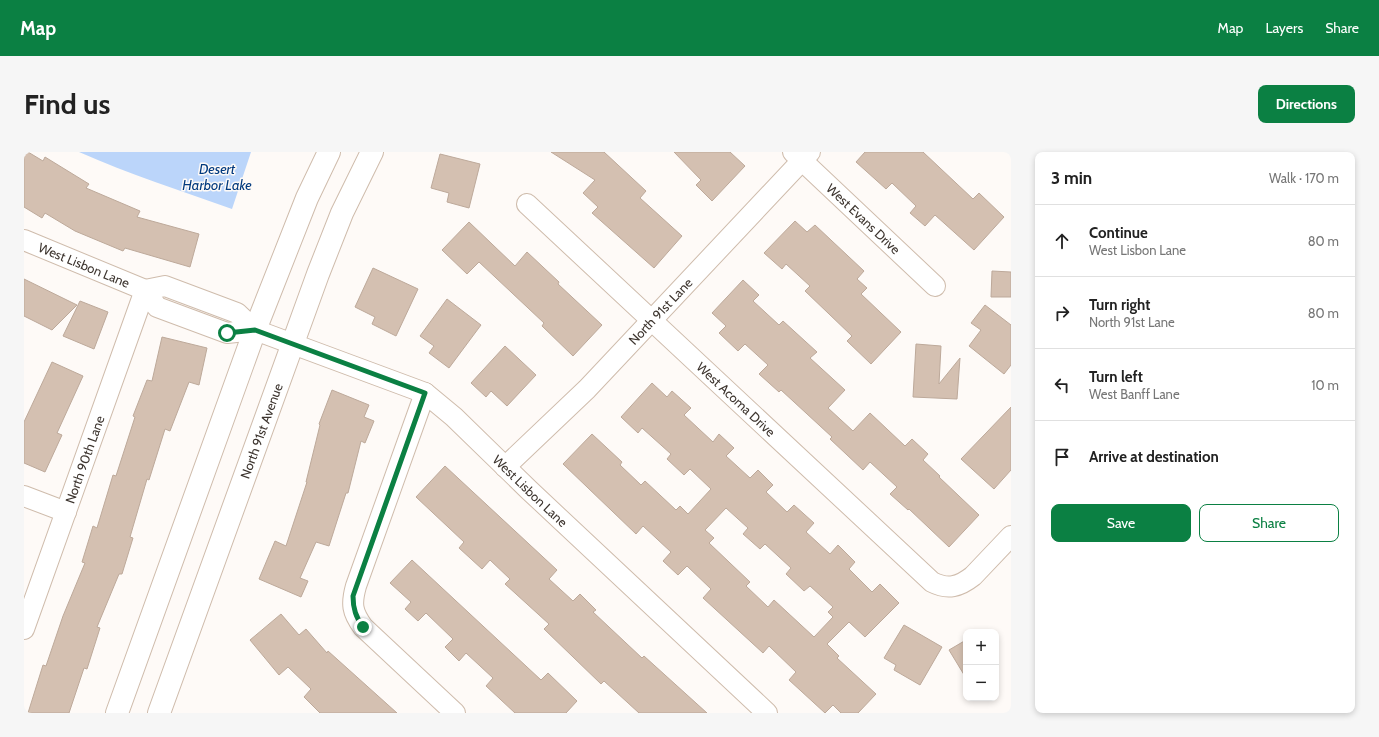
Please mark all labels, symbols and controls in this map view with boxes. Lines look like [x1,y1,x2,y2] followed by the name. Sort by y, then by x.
[20,17,56,40] text: Map
[1218,19,1243,37] text: Map
[1265,19,1303,37] text: Layers
[1325,19,1359,37] text: Share
[1258,85,1355,123] button: Directions
[24,87,110,121] text: Find us
[182,160,252,194] water label: Desert Harbor Lake
[1051,168,1092,188] text: 3 min
[1269,170,1339,186] text: Walk · 170 m
[823,180,904,257] street label: West Evans Drive
[1089,224,1148,242] text: Continue
[1051,230,1073,252] icon: ahead
[1308,233,1339,249] text: 80 m
[36,239,132,291] street label: West Lisbon Lane
[1089,242,1186,258] text: West Lisbon Lane
[625,274,696,348] street label: North 91st Lane
[1089,296,1150,314] text: Turn right
[1051,302,1073,324] icon: right
[1308,305,1339,321] text: 80 m
[1089,314,1175,330] text: North 91st Lane
[218,324,236,342] route start
[693,359,779,440] street label: West Acoma Drive
[1089,368,1143,386] text: Turn left
[1051,374,1073,396] icon: left
[1311,377,1339,393] text: 10 m
[237,381,286,481] street label: North 91st Avenue
[1089,386,1180,402] text: West Banff Lane
[61,413,108,506] street label: North 90th Lane
[1051,446,1073,468] icon: arrive
[1089,448,1219,466] text: Arrive at destination
[490,451,571,530] street label: West Lisbon Lane
[1051,504,1191,542] button: Save
[1199,504,1339,542] button: Share
[354,618,372,636] route end
[963,629,999,701] map controls
[963,629,999,665] button: +
[963,665,999,701] button: −

